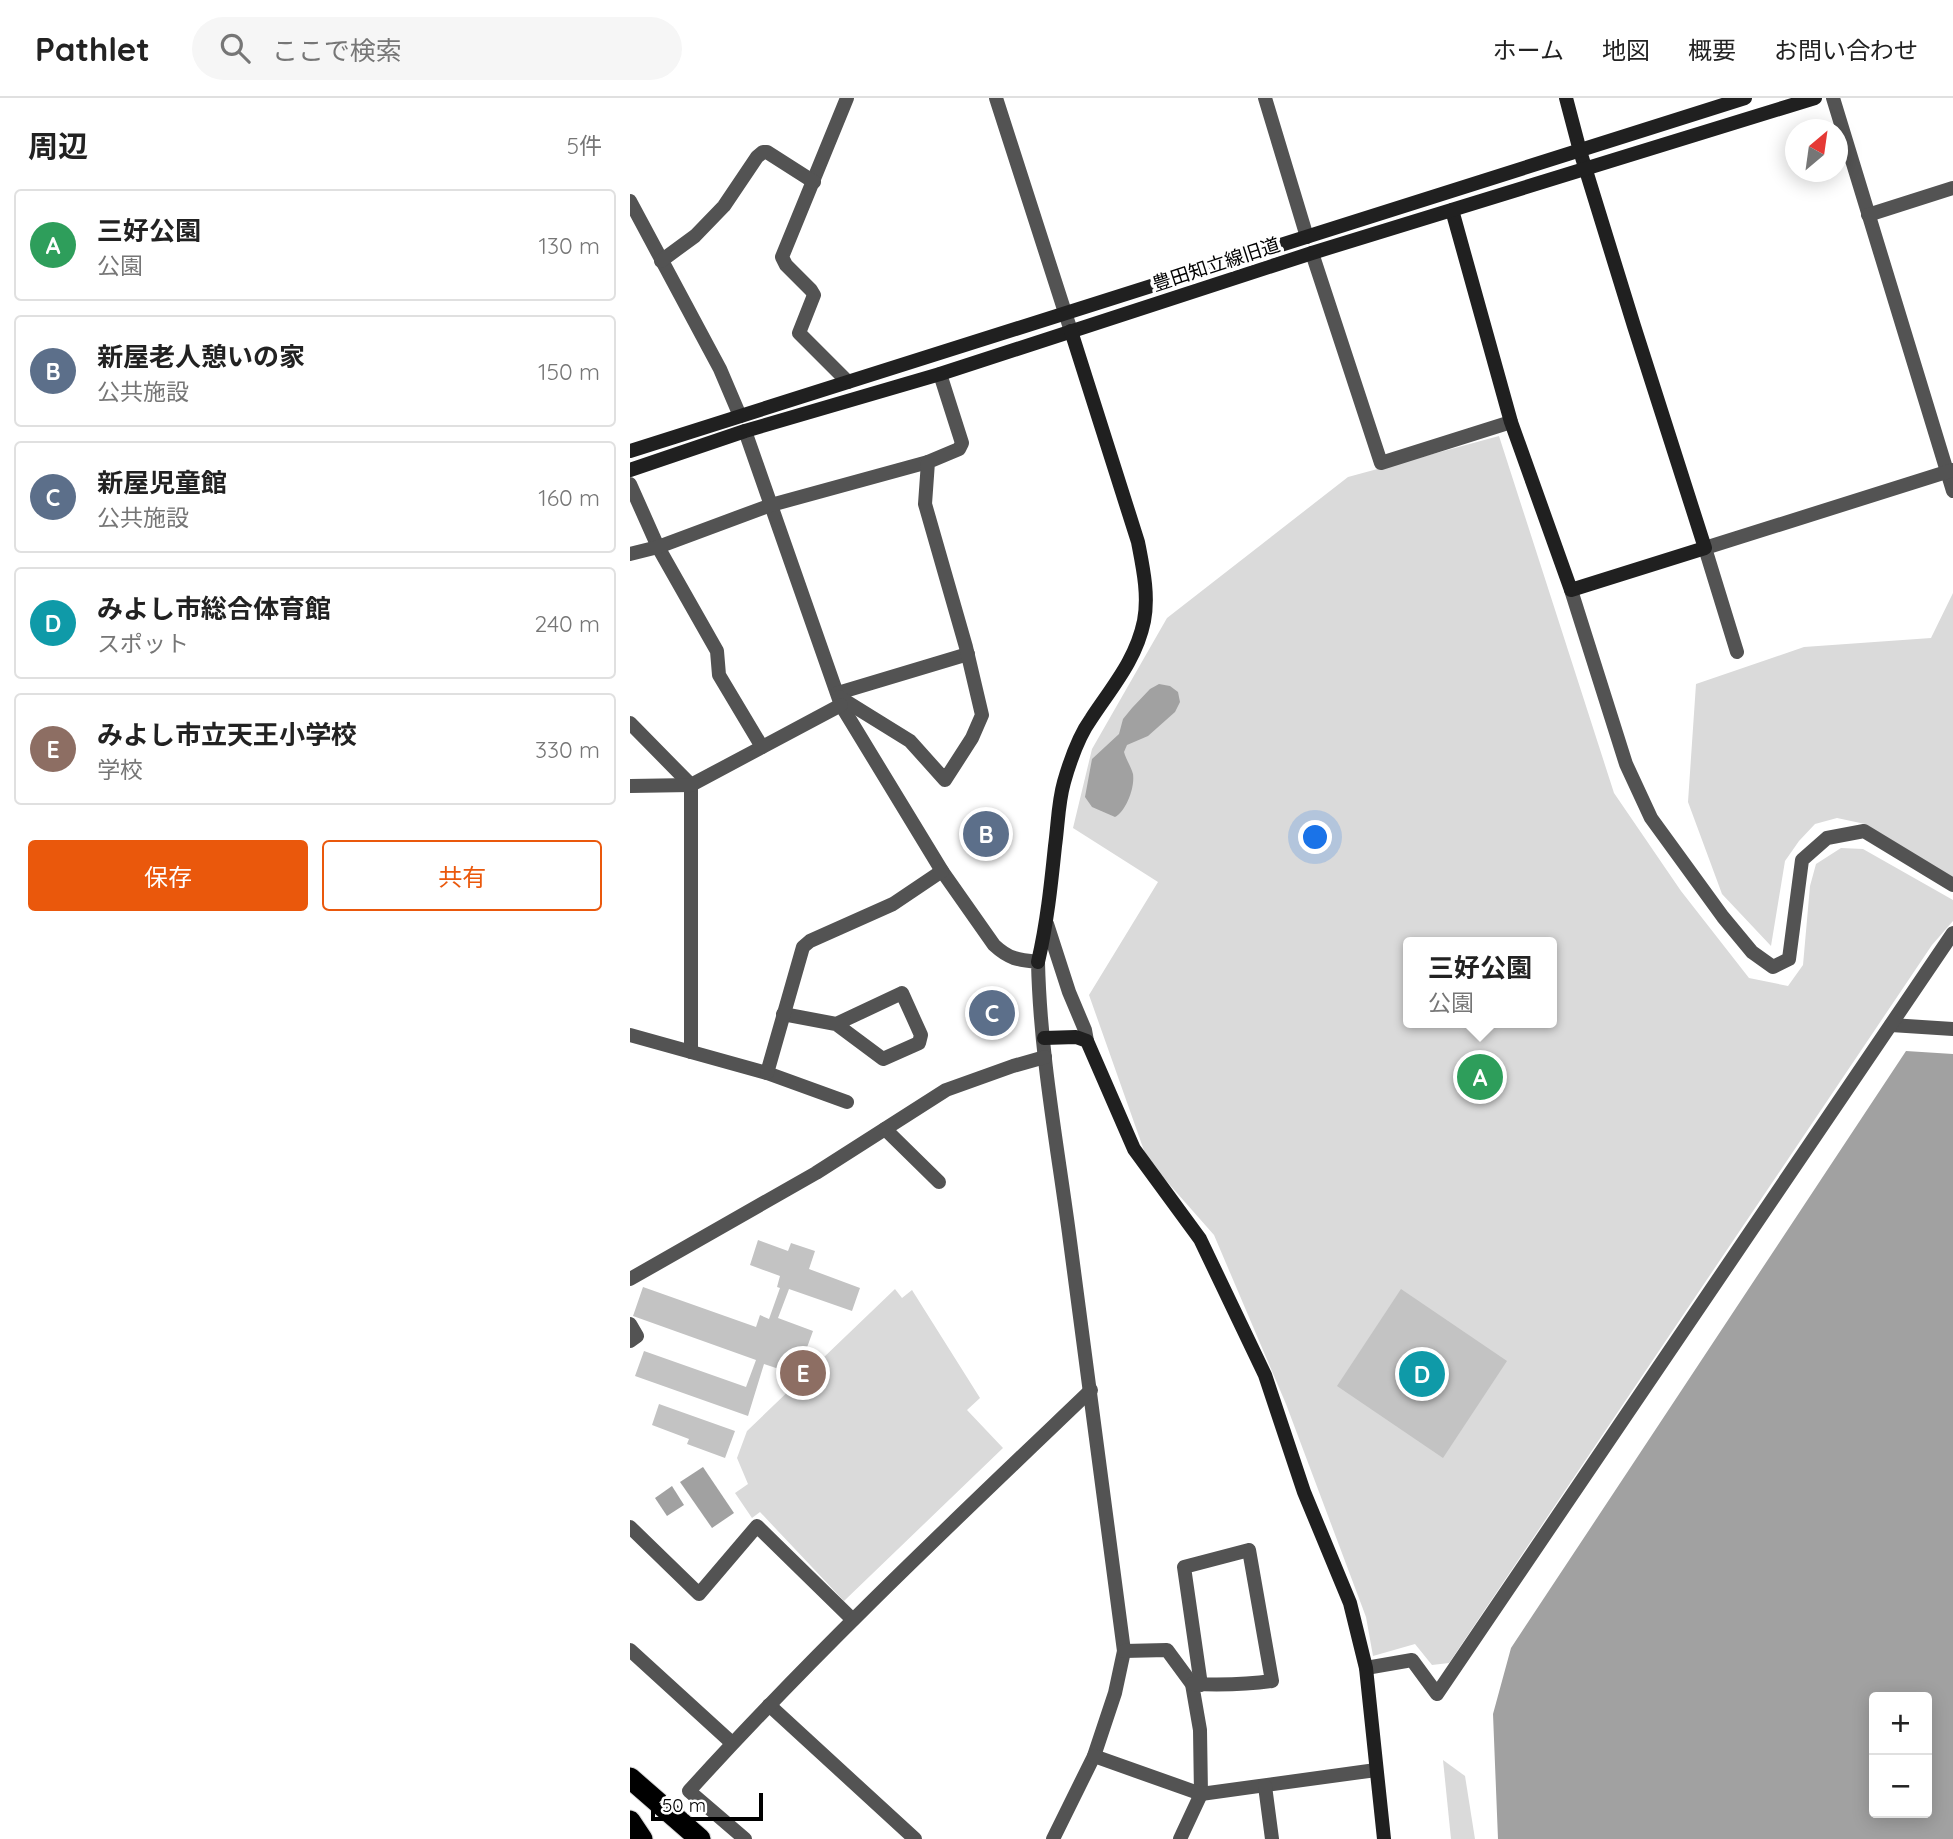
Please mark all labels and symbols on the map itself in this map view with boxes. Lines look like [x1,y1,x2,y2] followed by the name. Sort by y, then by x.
[1785,119,1848,182] north arrow
[1149,232,1283,296] street label: 豊田知立線旧道
[963,808,1009,860] pin: B
[1298,820,1332,854] your location
[969,987,1015,1039] pin: C
[1457,1051,1503,1103] pin: A
[780,1347,826,1399] pin: E
[1399,1348,1445,1400] pin: D
[651,1790,763,1822] scale bar

